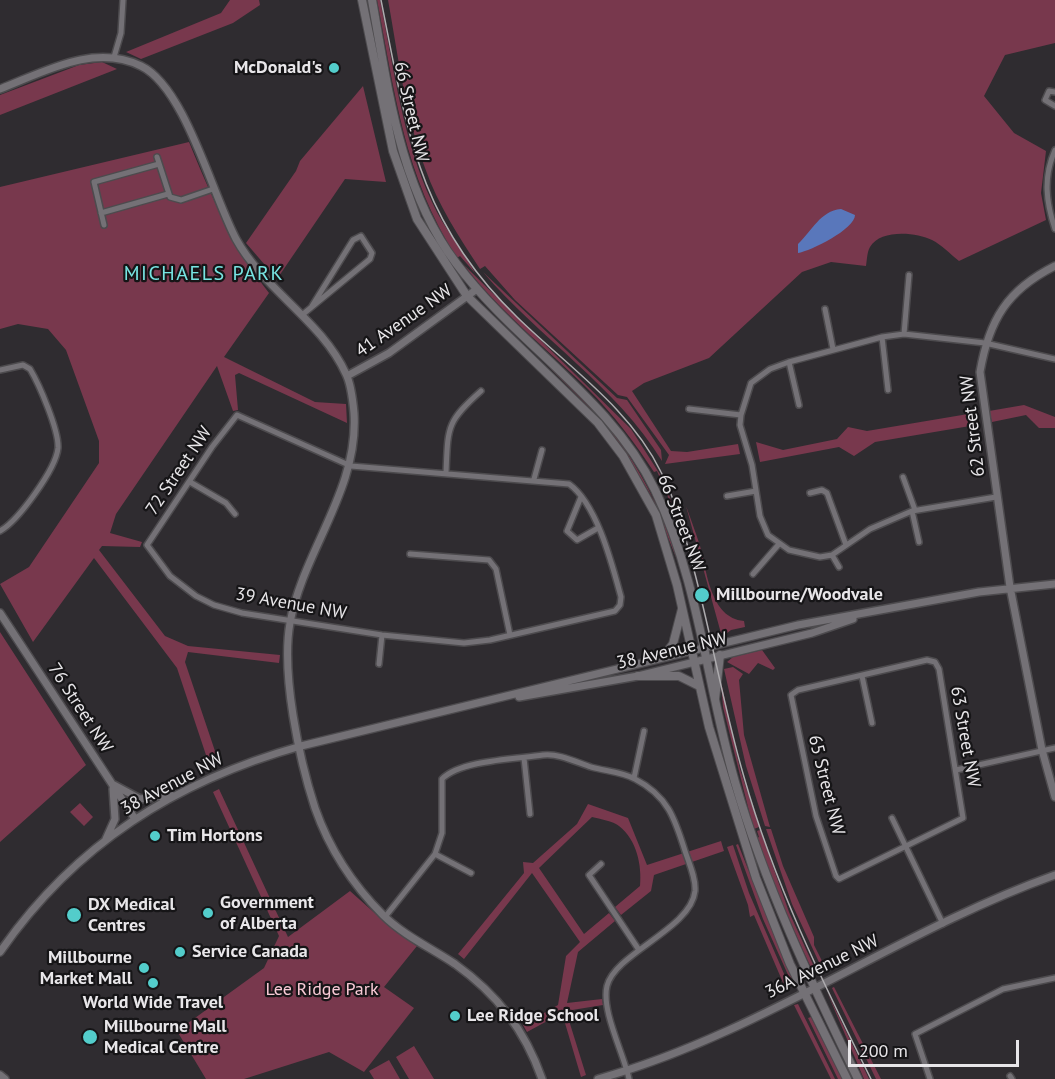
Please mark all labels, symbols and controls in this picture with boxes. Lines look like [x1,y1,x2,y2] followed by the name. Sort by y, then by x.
[234,57,322,79] place label: McDonald's
[389,60,433,164] street label: 66 Street NW
[327,61,341,75] marker: McDonald's
[124,262,284,286] district label: MICHAELS PARK
[352,280,456,362] street label: 41 Avenue NW
[956,374,990,478] street label: 62 Street NW
[141,423,217,519] street label: 72 Street NW
[653,471,709,575] street label: 66 Street NW
[234,584,348,624] street label: 39 Avenue NW
[716,584,883,606] place label: Millbourne/Woodvale
[693,586,711,604] marker: Millbourne/Woodvale
[615,628,729,674] street label: 38 Avenue NW
[43,659,117,757] street label: 76 Street NW
[945,685,985,789] street label: 63 Street NW
[803,733,849,837] street label: 65 Street NW
[117,748,227,820] street label: 38 Avenue NW
[167,825,263,847] place label: Tim Hortons
[148,829,162,843] marker: Tim Hortons
[220,892,314,934] place label: Government of Alberta
[88,894,175,936] place label: DX Medical Centres
[65,906,83,924] marker: DX Medical Centres
[201,906,215,920] marker: Government of Alberta
[762,930,882,1004] street label: 36A Avenue NW
[192,941,308,963] place label: Service Canada
[173,945,187,959] marker: Service Canada
[40,947,132,990] place label: Millbourne Market Mall
[137,961,151,975] marker: Millbourne Market Mall
[146,976,160,990] marker: World Wide Travel
[265,979,379,1001] park label: Lee Ridge Park
[83,992,223,1014] place label: World Wide Travel
[467,1005,599,1027] place label: Lee Ridge School
[448,1009,462,1023] marker: Lee Ridge School
[104,1016,227,1058] place label: Millbourne Mall Medical Centre
[81,1028,99,1046] marker: Millbourne Mall Medical Centre
[851,1028,1022,1066] scale bar
[859,1039,908,1062] text: 200 m

